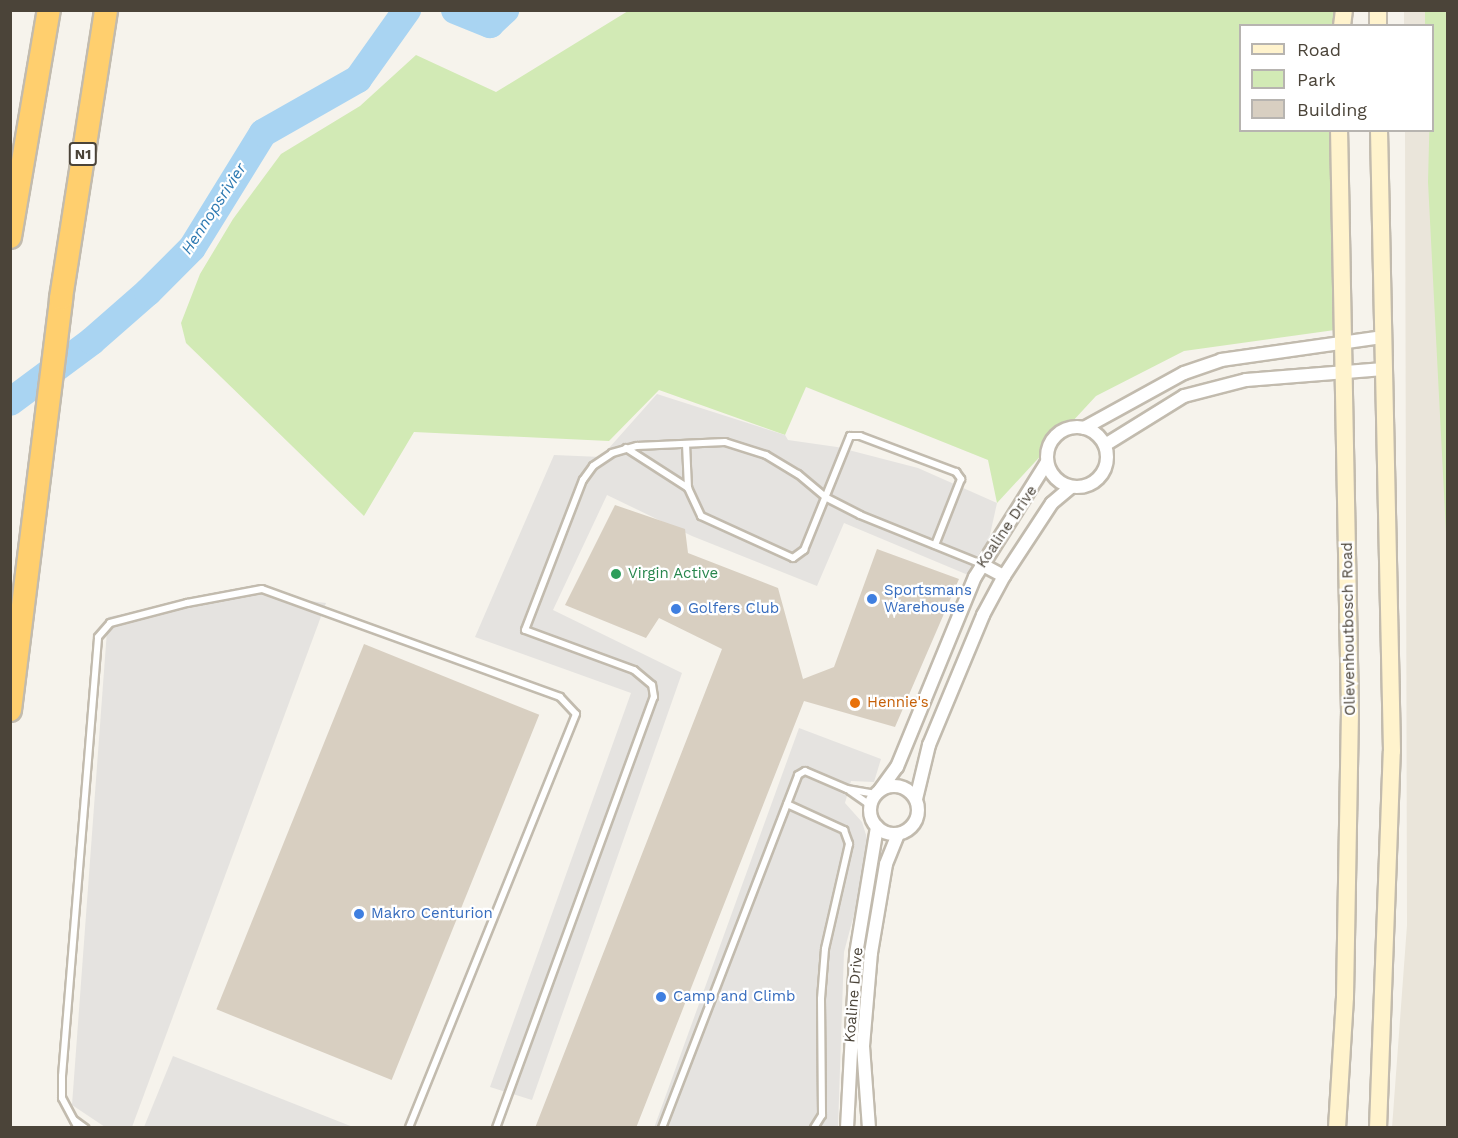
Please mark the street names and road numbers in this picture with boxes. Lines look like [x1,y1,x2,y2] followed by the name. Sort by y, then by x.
[68,143,98,165] road number: N1
[973,482,1041,572] street label: Koaline Drive
[1338,542,1360,716] street label: Olievenhoutbosch Road
[841,947,867,1043] street label: Koaline Drive

